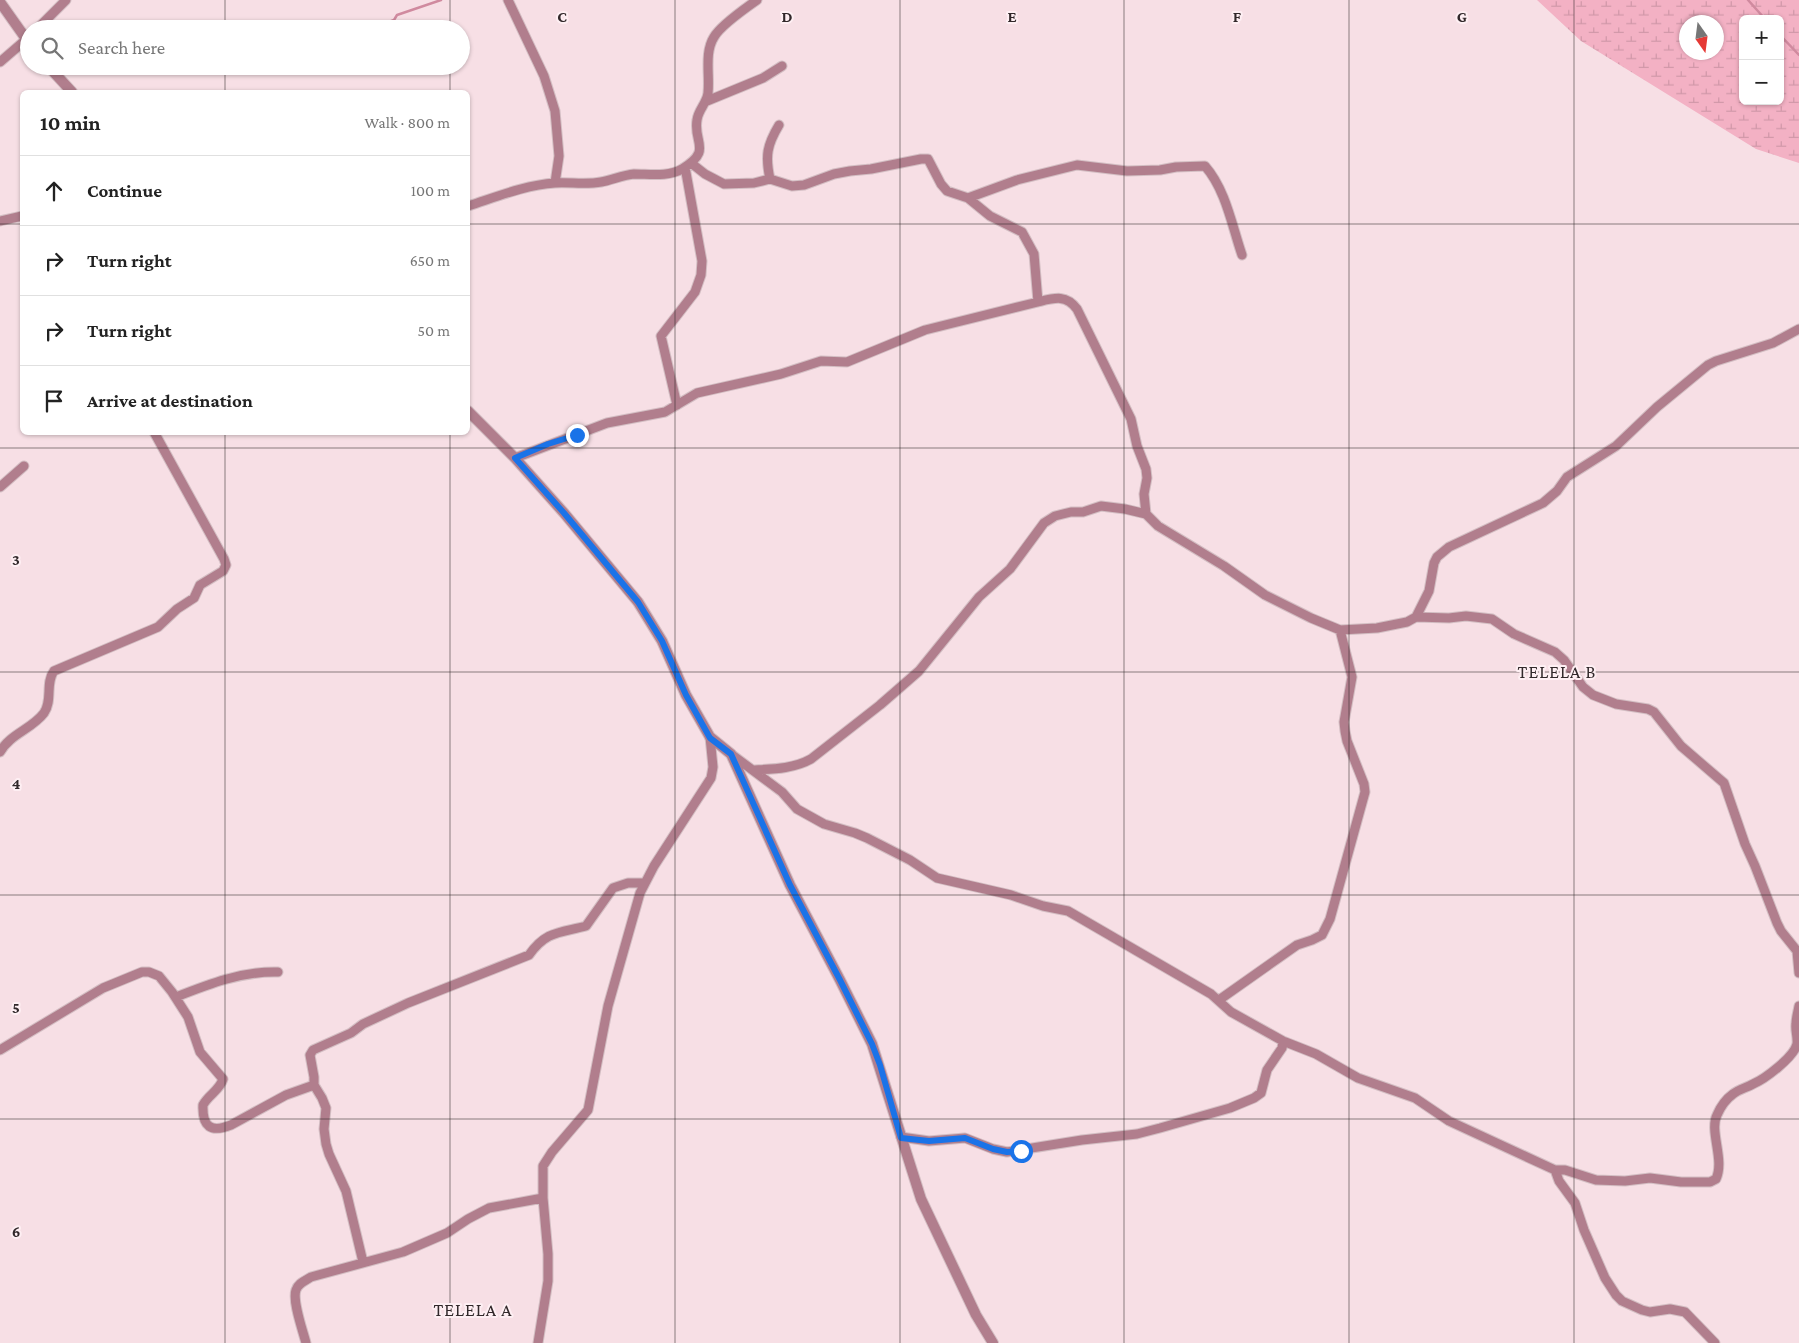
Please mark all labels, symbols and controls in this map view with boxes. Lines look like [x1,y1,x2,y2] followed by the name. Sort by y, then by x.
[557,8,567,25] text: C
[781,8,793,25] text: D
[1007,8,1017,25] text: E
[1233,8,1242,25] text: F
[1457,8,1467,25] text: G
[1679,15,1724,60] north arrow
[1739,15,1784,105] map controls
[1739,15,1784,60] button: +
[20,20,470,75] search box
[38,34,66,62] icon: search
[78,37,165,58] text: Search here
[1739,60,1784,105] button: −
[40,111,101,135] text: 10 min
[364,114,450,131] text: Walk · 800 m
[40,177,68,205] icon: ahead
[87,180,162,201] text: Continue
[411,182,450,199] text: 100 m
[40,247,68,275] icon: right
[87,250,172,271] text: Turn right
[410,252,450,269] text: 650 m
[40,317,68,345] icon: right
[87,320,172,341] text: Turn right
[418,322,450,339] text: 50 m
[40,387,68,415] icon: arrive
[87,390,253,411] text: Arrive at destination
[566,424,589,447] route end
[12,551,20,568] text: 3
[1518,662,1596,682] district label: TELELA B
[12,775,21,792] text: 4
[12,999,20,1016] text: 5
[1010,1140,1033,1163] route start
[12,1223,20,1240] text: 6
[433,1300,513,1320] district label: TELELA A

